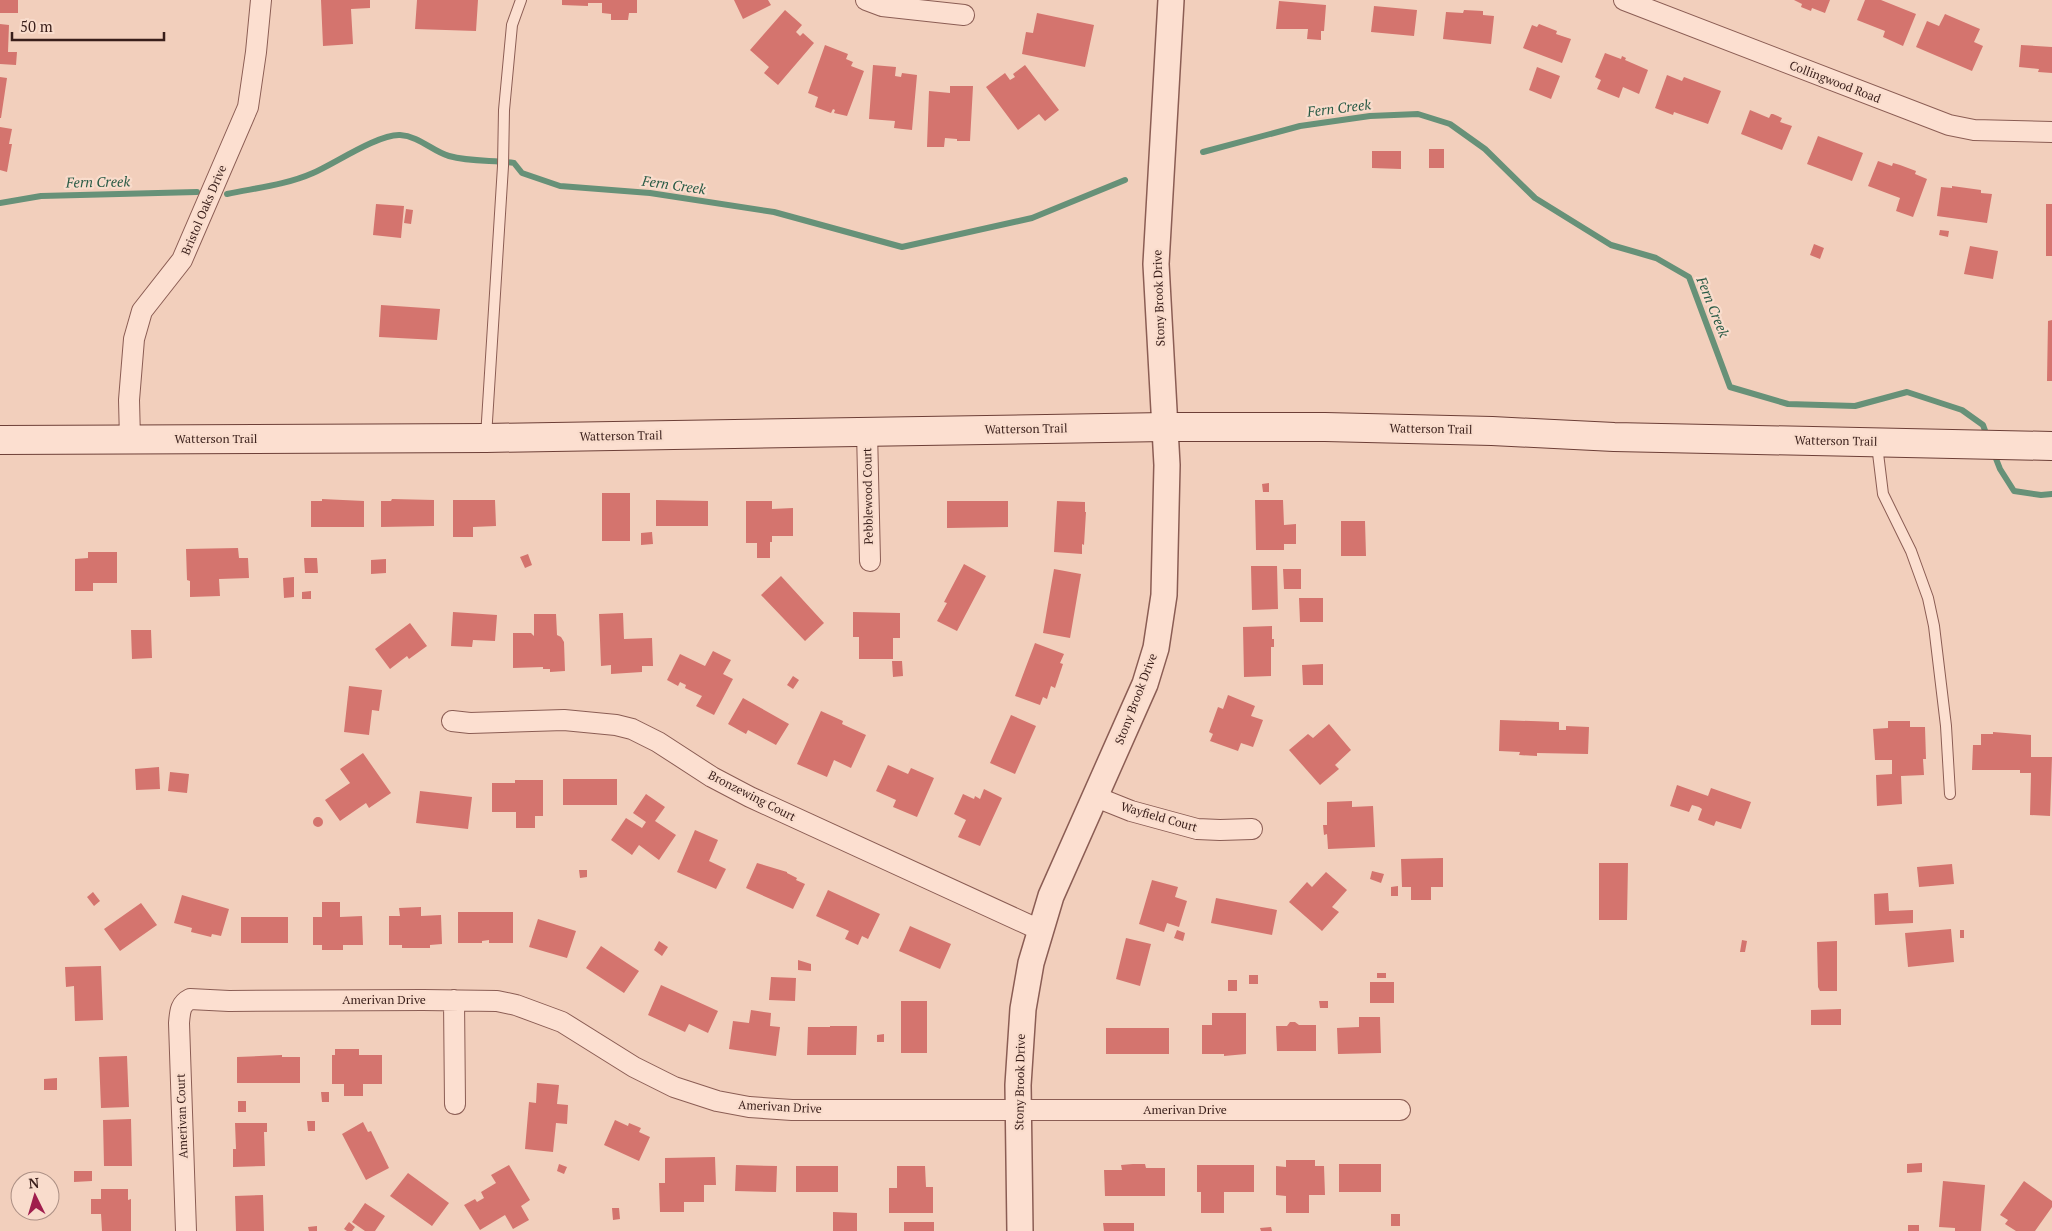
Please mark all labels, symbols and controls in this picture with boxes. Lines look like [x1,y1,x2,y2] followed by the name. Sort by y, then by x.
[12,10,165,42] scale bar
[20,16,53,36] text: 50 m
[1787,57,1883,106] street label: Collingwood Road
[1305,94,1372,121] water label: Fern Creek
[178,163,229,257] street label: Bristol Oaks Drive
[640,170,707,198] water label: Fern Creek
[65,171,130,192] water label: Fern Creek
[1149,249,1168,347] street label: Stony Brook Drive
[1692,273,1734,340] water label: Fern Creek
[984,420,1068,437] street label: Watterson Trail
[1389,420,1473,437] street label: Watterson Trail
[579,427,663,444] street label: Watterson Trail
[175,431,258,446] street label: Watterson Trail
[1794,432,1878,449] street label: Watterson Trail
[859,447,876,545] street label: Pebblewood Court
[1111,651,1160,747] street label: Stony Brook Drive
[706,767,799,824] street label: Bronzewing Court
[1119,798,1200,835] street label: Wayfield Court
[342,992,426,1007] street label: Amerivan Drive
[1011,1034,1028,1130] street label: Stony Brook Drive
[173,1073,190,1159] street label: Amerivan Court
[738,1097,822,1116] street label: Amerivan Drive
[1143,1102,1227,1117] street label: Amerivan Drive
[10,1171,60,1221] north arrow
[28,1173,40,1192] text: N

